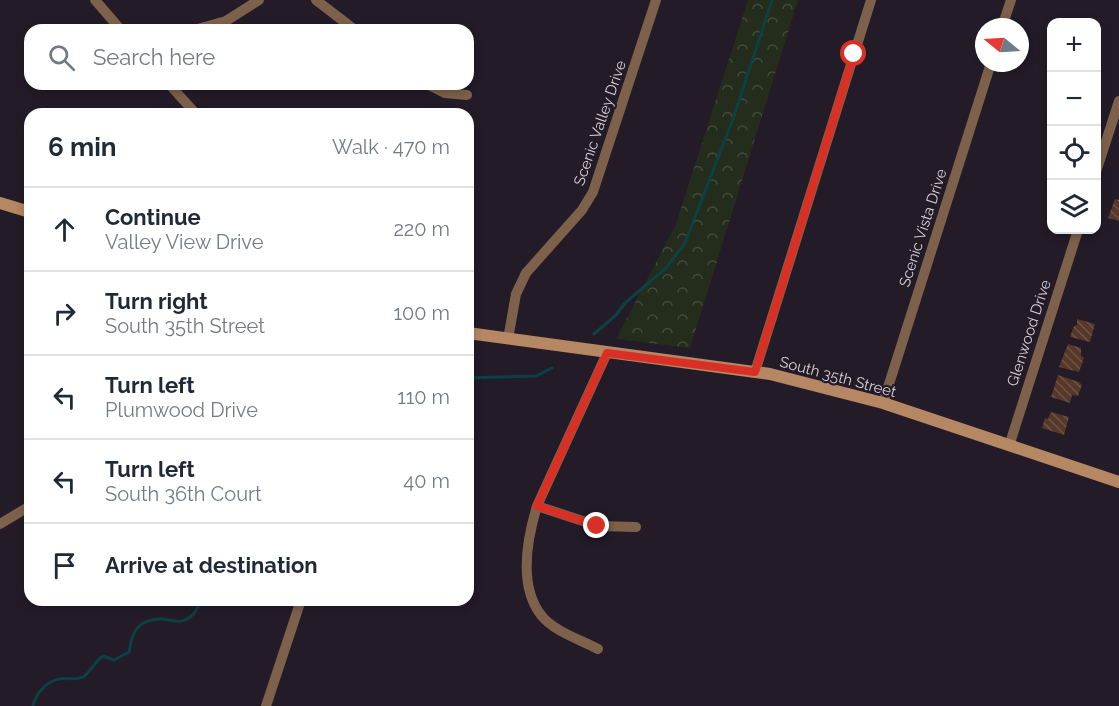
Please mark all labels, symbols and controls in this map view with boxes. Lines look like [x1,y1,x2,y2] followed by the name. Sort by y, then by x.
[975,18,1029,72] north arrow
[1047,18,1101,234] map controls
[1047,18,1101,72] button: +
[24,24,474,90] search box
[840,40,866,66] route start
[45,41,78,74] icon: search
[93,44,215,70] text: Search here
[570,58,630,188] street label: Scenic Valley Drive
[1047,72,1101,126] button: −
[1047,126,1101,180] button: locate
[48,132,117,162] text: 6 min
[332,135,450,159] text: Walk · 470 m
[895,166,951,289] street label: Scenic Vista Drive
[1047,180,1101,234] button: layers
[105,204,201,230] text: Continue
[48,213,81,246] icon: ahead
[393,217,450,241] text: 220 m
[105,230,263,254] text: Valley View Drive
[1003,277,1055,389] street label: Glenwood Drive
[105,288,208,314] text: Turn right
[48,297,81,330] icon: right
[393,301,450,325] text: 100 m
[105,314,265,338] text: South 35th Street
[778,353,898,401] street label: South 35th Street
[105,372,195,398] text: Turn left
[48,381,81,414] icon: left
[397,385,450,409] text: 110 m
[105,398,258,422] text: Plumwood Drive
[105,456,195,482] text: Turn left
[48,465,81,498] icon: left
[403,469,450,493] text: 40 m
[105,482,262,506] text: South 36th Court
[583,512,609,538] route end
[48,549,81,582] icon: arrive
[105,552,318,578] text: Arrive at destination

